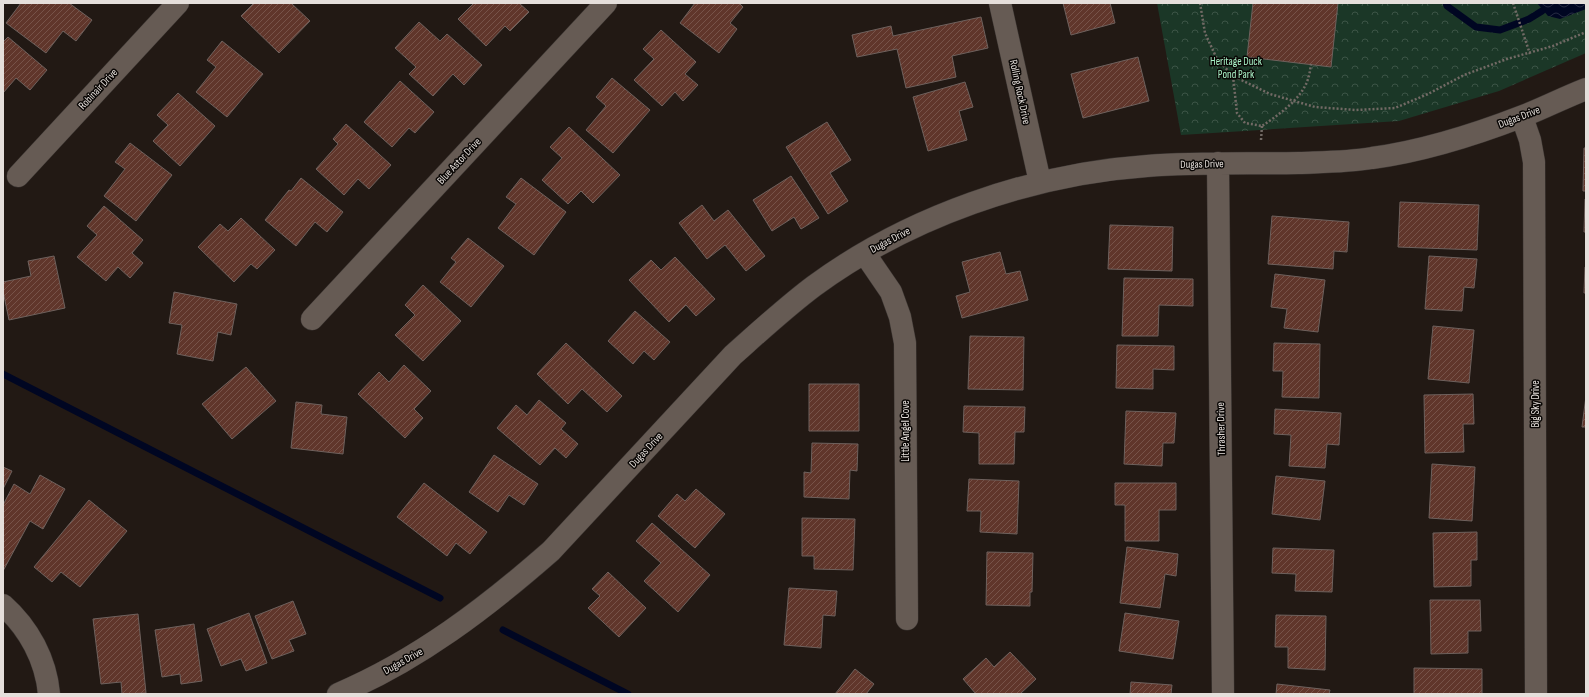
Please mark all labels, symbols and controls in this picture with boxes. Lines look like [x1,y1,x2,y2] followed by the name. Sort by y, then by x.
[1210,55,1263,81] park label: Heritage Duck Pond Park
[1007,58,1033,126] street label: Rolling Rock Drive
[76,66,120,112] street label: Robinair Drive
[1496,103,1542,131] street label: Dugas Drive
[434,135,484,187] street label: Blue Astor Drive
[1180,157,1224,171] street label: Dugas Drive
[868,224,912,256] street label: Dugas Drive
[1529,380,1542,428] street label: Big Sky Drive
[899,400,912,462] street label: Little Angel Cove
[1214,402,1228,456] street label: Thrasher Drive
[626,430,666,470] street label: Dugas Drive
[381,645,425,677] street label: Dugas Drive

